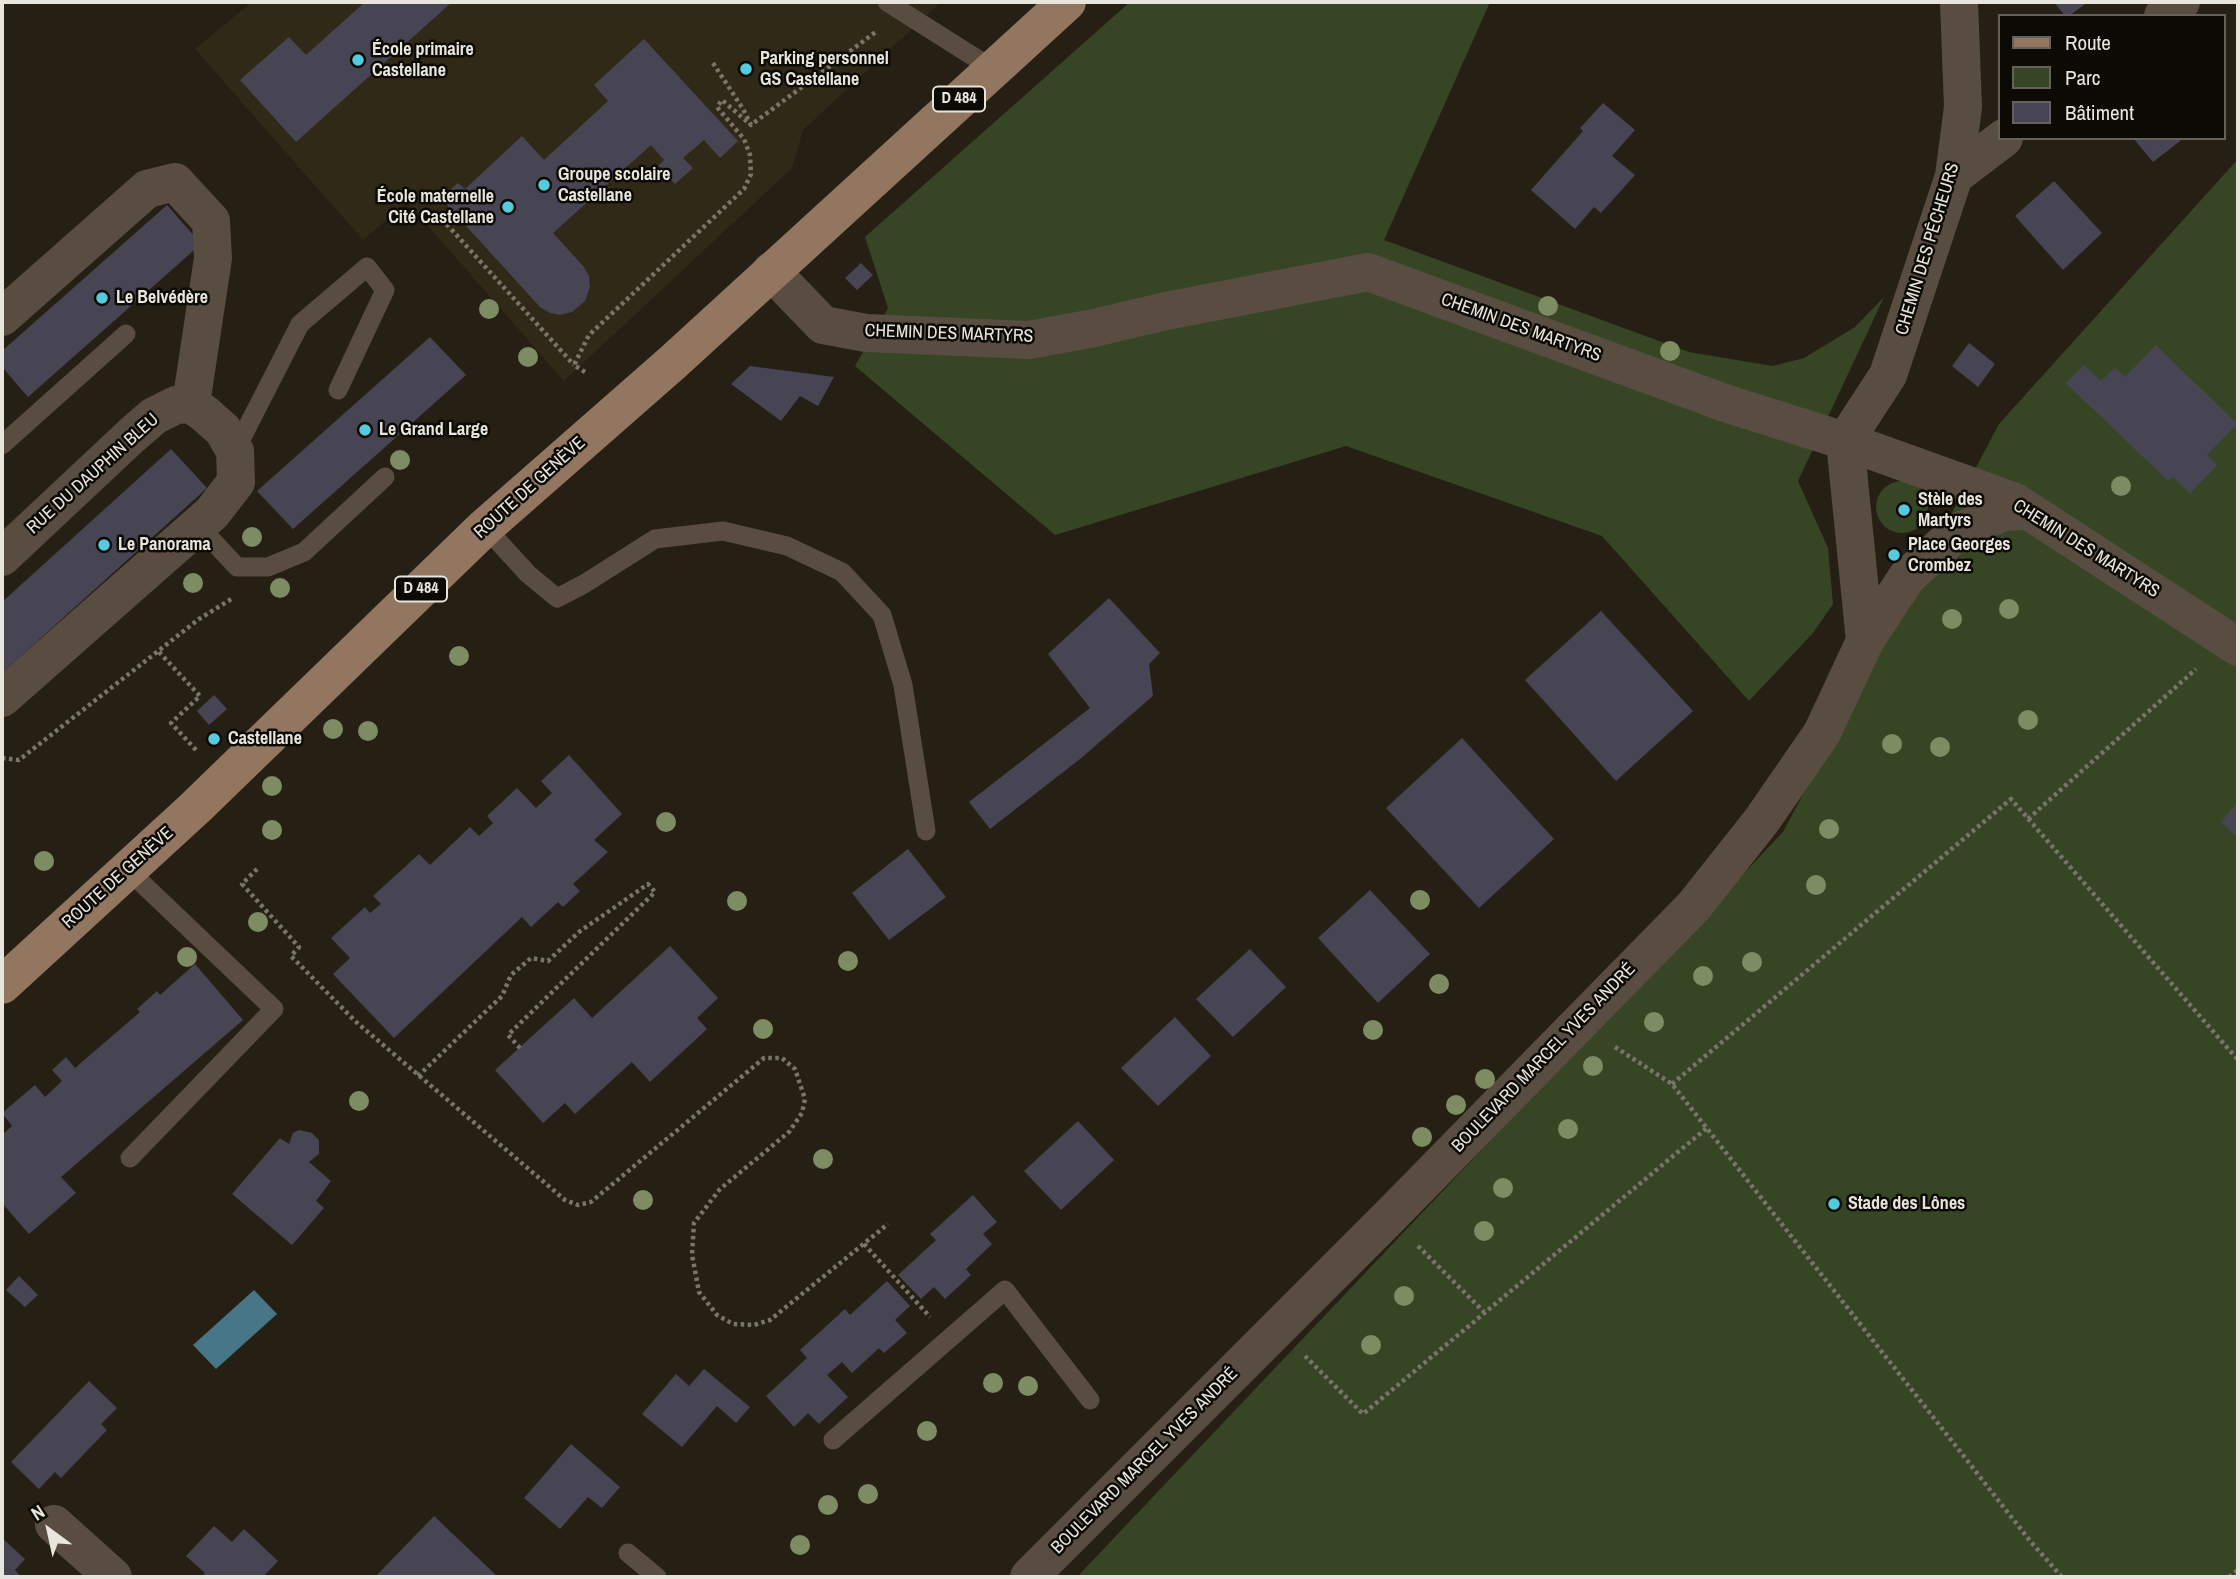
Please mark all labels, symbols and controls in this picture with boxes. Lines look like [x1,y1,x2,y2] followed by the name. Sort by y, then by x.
[1998,14,2226,140] legend
[2065,28,2111,57] text: Route
[372,39,474,82] place label: École primaire Castellane
[760,48,889,90] place label: Parking personnel GS Castellane
[350,52,366,68] marker: École primaire Castellane
[738,61,754,77] marker: Parking personnel GS Castellane
[2065,63,2100,92] text: Parc
[933,86,985,111] road number: D 484
[2065,98,2134,127] text: Bâtiment
[1892,160,1964,338] street label: CHEMIN DES PÊCHEURS
[558,164,670,206] place label: Groupe scolaire Castellane
[536,177,552,193] marker: Groupe scolaire Castellane
[377,186,494,228] place label: École maternelle Cité Castellane
[500,199,516,215] marker: École maternelle Cité Castellane
[116,287,208,309] place label: Le Belvédère
[1438,289,1604,367] street label: CHEMIN DES MARTYRS
[94,290,110,306] marker: Le Belvédère
[864,320,1034,348] street label: CHEMIN DES MARTYRS
[23,409,163,539] street label: RUE DU DAUPHIN BLEU
[379,419,488,441] place label: Le Grand Large
[357,422,373,438] marker: Le Grand Large
[470,433,590,543] street label: ROUTE DE GENÈVE
[1918,489,1983,532] place label: Stèle des Martyrs
[2009,495,2163,603] street label: CHEMIN DES MARTYRS
[1896,502,1912,518] marker: Stèle des Martyrs
[118,534,211,556] place label: Le Panorama
[1908,534,2011,576] place label: Place Georges Crombez
[96,537,112,553] marker: Le Panorama
[1886,547,1902,563] marker: Place Georges Crombez
[395,576,447,602] road number: D 484
[228,728,302,750] place label: Castellane
[206,731,222,747] marker: Castellane
[58,823,178,933] street label: ROUTE DE GENÈVE
[1448,959,1640,1157] street label: BOULEVARD MARCEL YVES ANDRÉ
[1848,1193,1965,1215] place label: Stade des Lônes
[1826,1196,1842,1212] marker: Stade des Lônes
[1047,1363,1243,1559] street label: BOULEVARD MARCEL YVES ANDRÉ
[14,1495,84,1565] north arrow
[26,1498,49,1526] text: N

